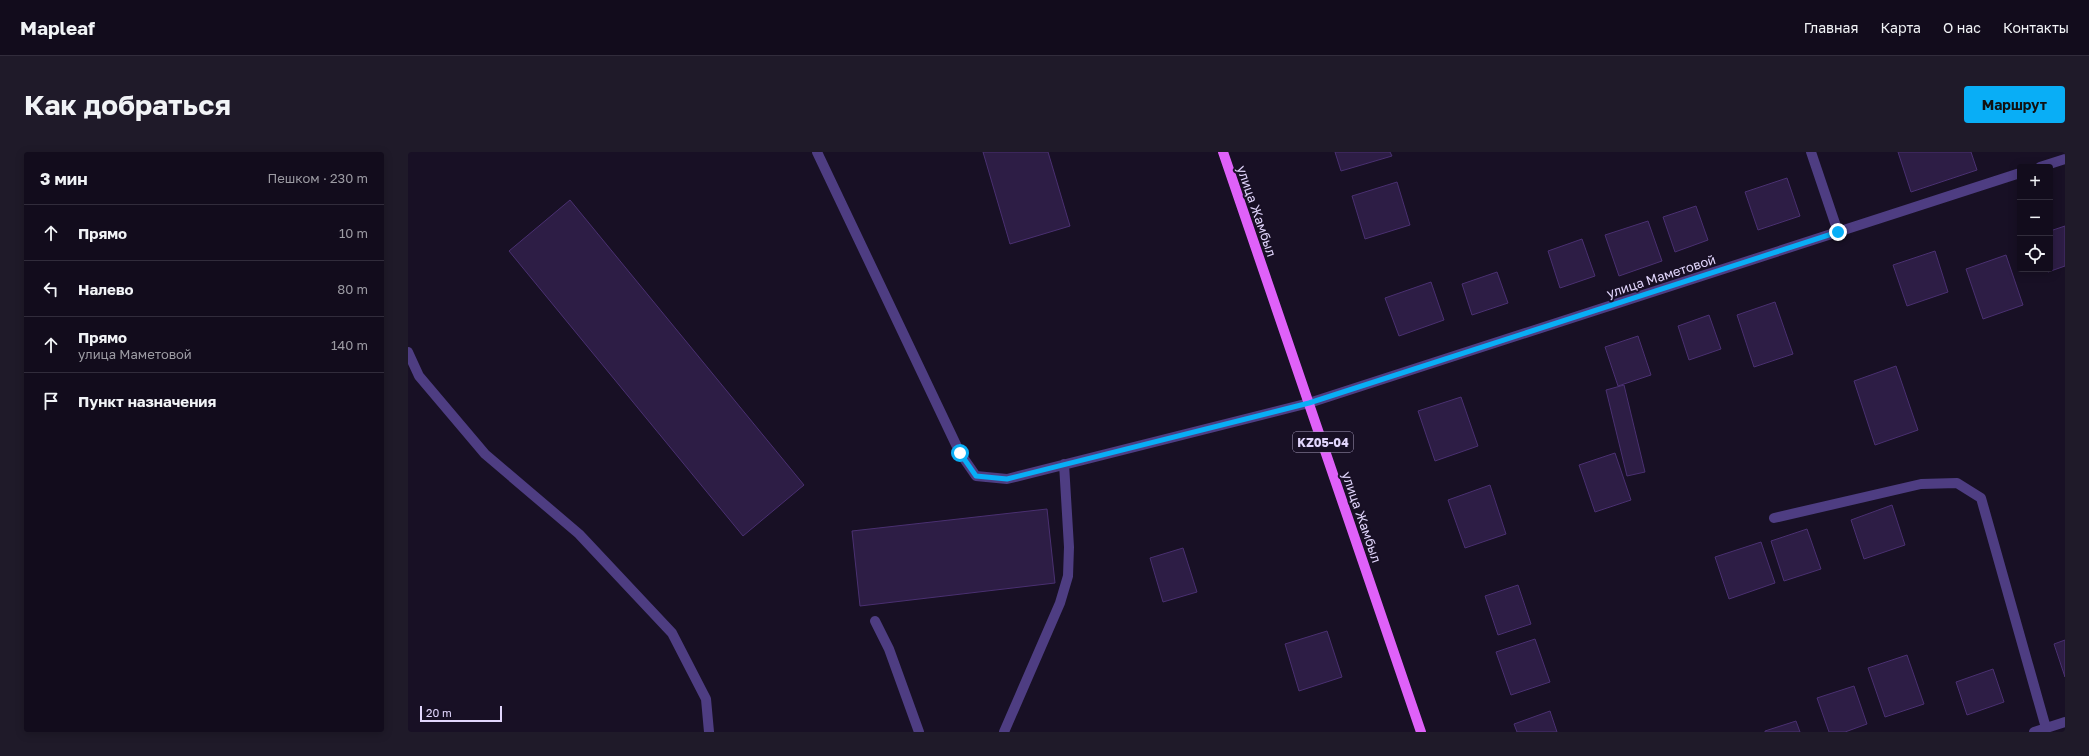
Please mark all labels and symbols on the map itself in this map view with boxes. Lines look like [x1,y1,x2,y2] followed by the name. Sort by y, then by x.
[1234,163,1280,259] street label: улица Жамбыл
[1829,223,1847,241] route end
[1604,251,1718,301] street label: улица Маметовой
[1293,432,1353,452] road number: KZ05-04
[951,444,969,462] route start
[1339,469,1385,565] street label: улица Жамбыл
[420,704,502,723] scale bar

